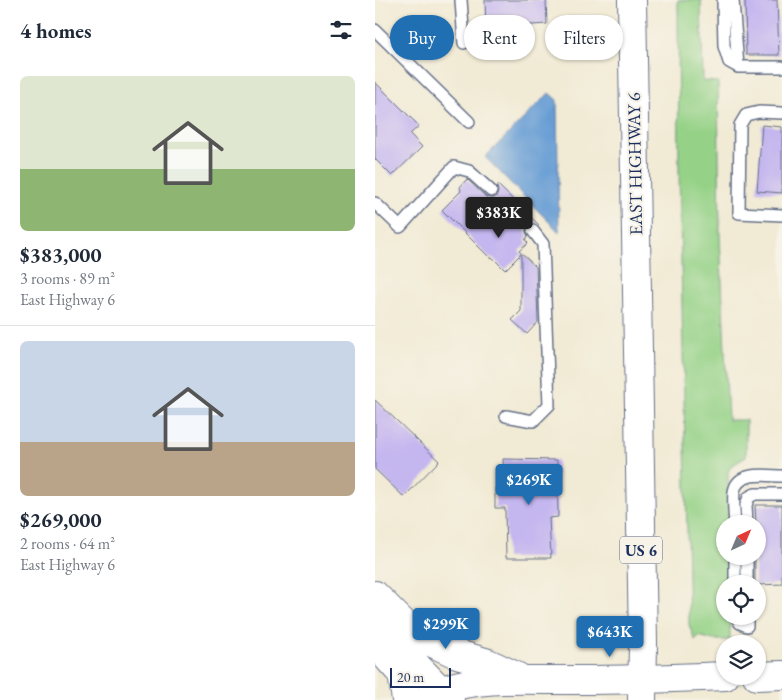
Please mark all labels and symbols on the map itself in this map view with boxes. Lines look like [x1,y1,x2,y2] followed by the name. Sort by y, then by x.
[622,92,647,236] street label: EAST HIGHWAY 6
[464,196,534,239] pin: $383K
[494,464,564,506] pin: $269K
[716,515,766,565] north arrow
[620,536,662,564] road number: US 6
[411,608,481,650] pin: $299K
[575,616,645,658] pin: $643K
[390,665,451,688] scale bar

